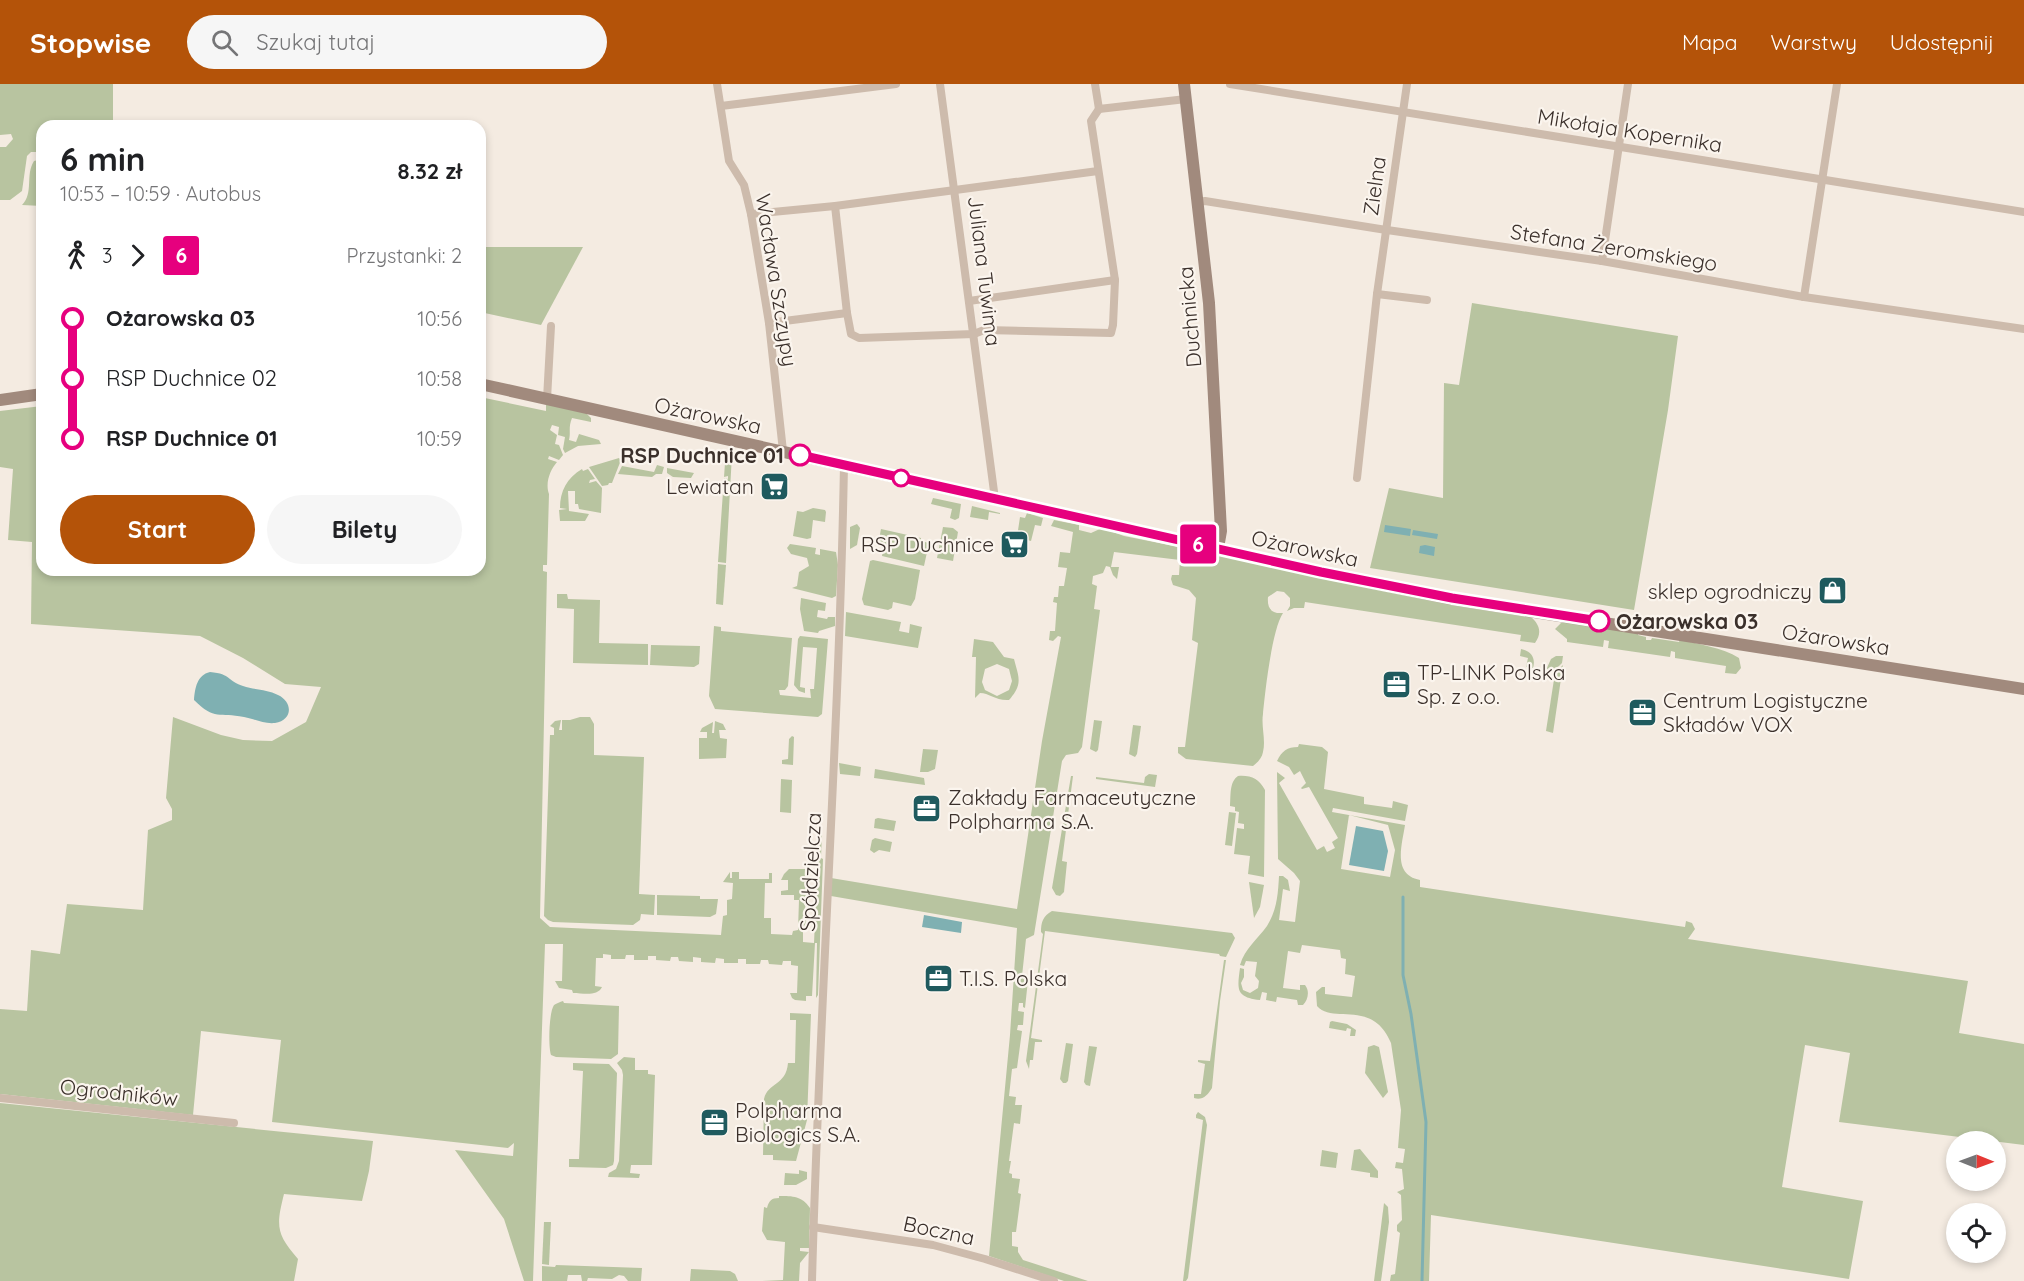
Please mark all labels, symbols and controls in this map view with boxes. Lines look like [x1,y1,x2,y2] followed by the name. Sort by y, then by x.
[187,15,607,69] search box
[30,25,151,60] text: Stopwise
[208,26,241,59] icon: search
[256,28,375,56] text: Szukaj tutaj
[1682,29,1737,55] text: Mapa
[1770,29,1857,55] text: Warstwy
[1890,29,1994,55] text: Udostępnij
[1536,103,1724,157] street label: Mikołaja Kopernika
[60,138,145,179] text: 6 min
[1357,155,1391,217] street label: Zielna
[397,157,462,185] text: 8.32 zł
[60,181,261,206] text: 10:53 – 10:59 · Autobus
[750,192,804,368] street label: Wacława Szczypy
[963,195,1007,347] street label: Juliana Tuwima
[1509,218,1719,276] street label: Stefana Żeromskiego
[60,239,93,272] icon: walk
[121,239,154,272] icon: forward
[175,242,187,268] text: 6
[102,243,112,268] text: 3
[347,243,462,268] text: Przystanki: 2
[1172,265,1206,369] street label: Duchnicka
[106,304,255,332] text: Ożarowska 03
[417,306,462,331] text: 10:56
[106,364,277,392] text: RSP Duchnice 02
[417,366,462,391] text: 10:58
[652,391,764,439] street label: Ożarowska
[106,424,278,452] text: RSP Duchnice 01
[417,426,462,451] text: 10:59
[620,442,784,468] place label: RSP Duchnice 01
[789,444,811,466] marker: RSP Duchnice 01
[892,469,910,487] unlabelled marker
[759,470,791,502] supermarket icon: Lewiatan
[666,473,754,499] place label: Lewiatan
[60,495,255,564] button: Start
[267,495,462,564] button: Bilety
[1178,524,1218,564] line badge: 6
[1249,524,1361,572] street label: Ożarowska
[999,528,1031,560] supermarket icon: RSP Duchnice
[861,531,994,557] place label: RSP Duchnice
[1192,531,1204,557] text: 6
[1817,575,1849,607] shop icon: sklep ogrodniczy
[1648,578,1812,604] place label: sklep ogrodniczy
[1616,608,1758,634] place label: Ożarowska 03
[1588,610,1610,632] marker: Ożarowska 03
[1780,618,1892,660] street label: Ożarowska
[1417,659,1566,709] place label: TP-LINK Polska Sp. z o.o.
[1380,668,1412,700] office icon: TP-LINK Polska Sp. z o.o.
[1663,687,1868,737] place label: Centrum Logistyczne Składów VOX
[1626,696,1658,728] office icon: Centrum Logistyczne Składów VOX
[948,784,1196,834] place label: Zakłady Farmaceutyczne Polpharma S.A.
[911,793,943,825] office icon: Zakłady Farmaceutyczne Polpharma S.A.
[794,812,826,932] street label: Spółdzielcza
[922,962,954,994] office icon: T.I.S. Polska
[959,965,1067,991] place label: T.I.S. Polska
[59,1073,180,1111] street label: Ogrodników
[735,1097,860,1147] place label: Polpharma Biologics S.A.
[698,1106,730,1138] office icon: Polpharma Biologics S.A.
[1946,1131,2006,1191] north arrow
[1946,1131,2006,1263] map controls
[1946,1203,2006,1263] button: locate
[901,1210,977,1250] street label: Boczna

